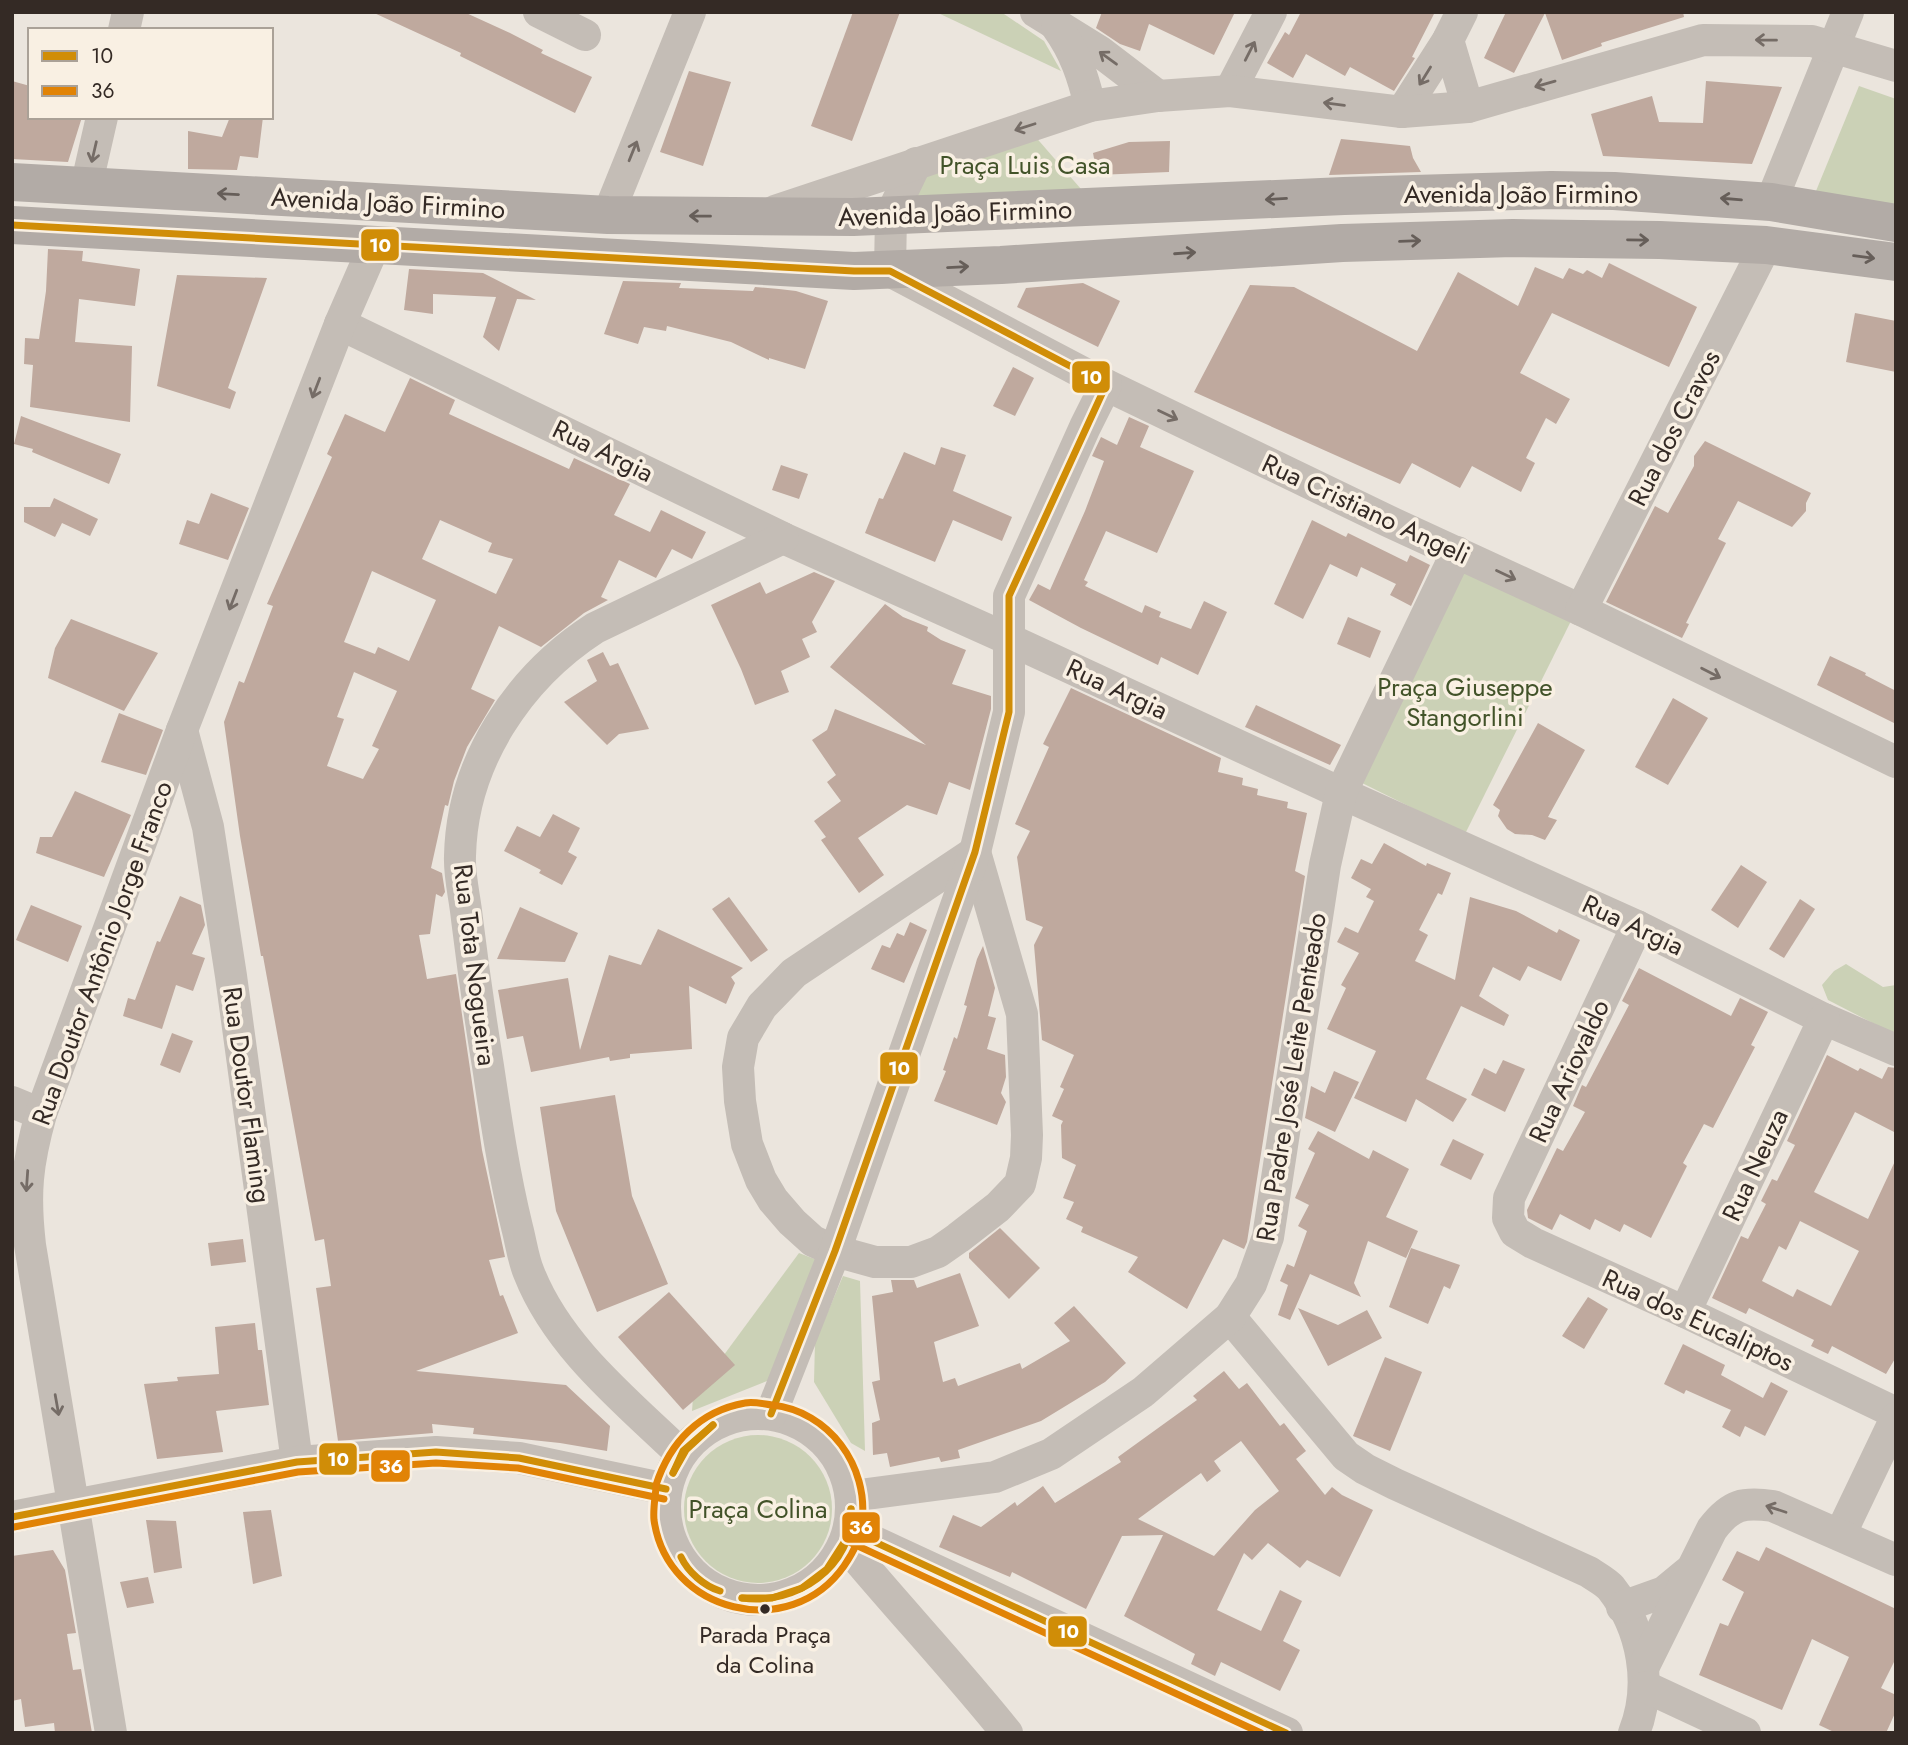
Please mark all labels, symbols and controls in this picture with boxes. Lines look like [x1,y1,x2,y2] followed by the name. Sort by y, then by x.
[28,28,273,119] legend
[1755,33,1778,46] one-way arrow
[91,41,113,71] text: 10
[1244,42,1258,62] one-way arrow
[1099,51,1118,65] one-way arrow
[1417,66,1431,86] one-way arrow
[91,76,115,106] text: 36
[1534,78,1556,91] one-way arrow
[1323,98,1346,111] one-way arrow
[1015,122,1037,134] one-way arrow
[86,140,100,163] one-way arrow
[628,141,641,163] one-way arrow
[939,146,1111,184] park label: Praça Luis Casa
[1404,175,1638,213] street label: Avenida João Firmino
[270,178,506,228] street label: Avenida João Firmino
[217,188,240,201] one-way arrow
[837,190,1073,236] street label: Avenida João Firmino
[1265,192,1288,205] one-way arrow
[1721,192,1743,205] one-way arrow
[689,209,712,223] one-way arrow
[360,228,400,262] line badge: 10
[369,232,391,259] text: 10
[1626,233,1649,246] one-way arrow
[1399,234,1422,248] one-way arrow
[1173,246,1196,259] one-way arrow
[1853,251,1875,264] one-way arrow
[946,260,969,273] one-way arrow
[1618,343,1730,513] street label: Rua dos Cravos
[1071,360,1111,394] line badge: 10
[1080,364,1102,391] text: 10
[308,376,321,398] one-way arrow
[1157,408,1178,422] one-way arrow
[546,410,660,492] street label: Rua Argia
[1256,444,1476,574] street label: Rua Cristiano Angeli
[1495,569,1516,582] one-way arrow
[226,588,238,610] one-way arrow
[1060,649,1174,729] street label: Rua Argia
[1700,667,1721,681] one-way arrow
[1377,668,1553,736] park label: Praça Giuseppe Stangorlini
[22,775,182,1131] street label: Rua Doutor Antônio Jorge Franco
[444,862,506,1068] street label: Rua Tota Nogueira
[1576,885,1690,965] street label: Rua Argia
[1246,910,1336,1244] street label: Rua Padre José Leite Penteado
[213,984,281,1206] street label: Rua Doutor Flaming
[1519,993,1619,1149] street label: Rua Ariovaldo
[879,1051,919,1085] line badge: 10
[888,1055,910,1082] text: 10
[1712,1103,1798,1227] street label: Rua Neuza
[20,1169,33,1191] one-way arrow
[1596,1259,1800,1381] street label: Rua dos Eucaliptos
[51,1394,64,1416] one-way arrow
[318,1442,358,1476] line badge: 10
[327,1446,349,1473] text: 10
[370,1449,411,1483] line badge: 36
[379,1453,403,1480] text: 36
[689,1490,827,1528] park label: Praça Colina
[1766,1502,1788,1514] one-way arrow
[841,1511,881,1544] line badge: 36
[849,1514,873,1541] text: 36
[758,1602,772,1616] marker: Parada Praça da Colina
[1047,1615,1088,1648] line badge: 10
[699,1617,831,1682] place label: Parada Praça da Colina
[1057,1618,1079,1645] text: 10

